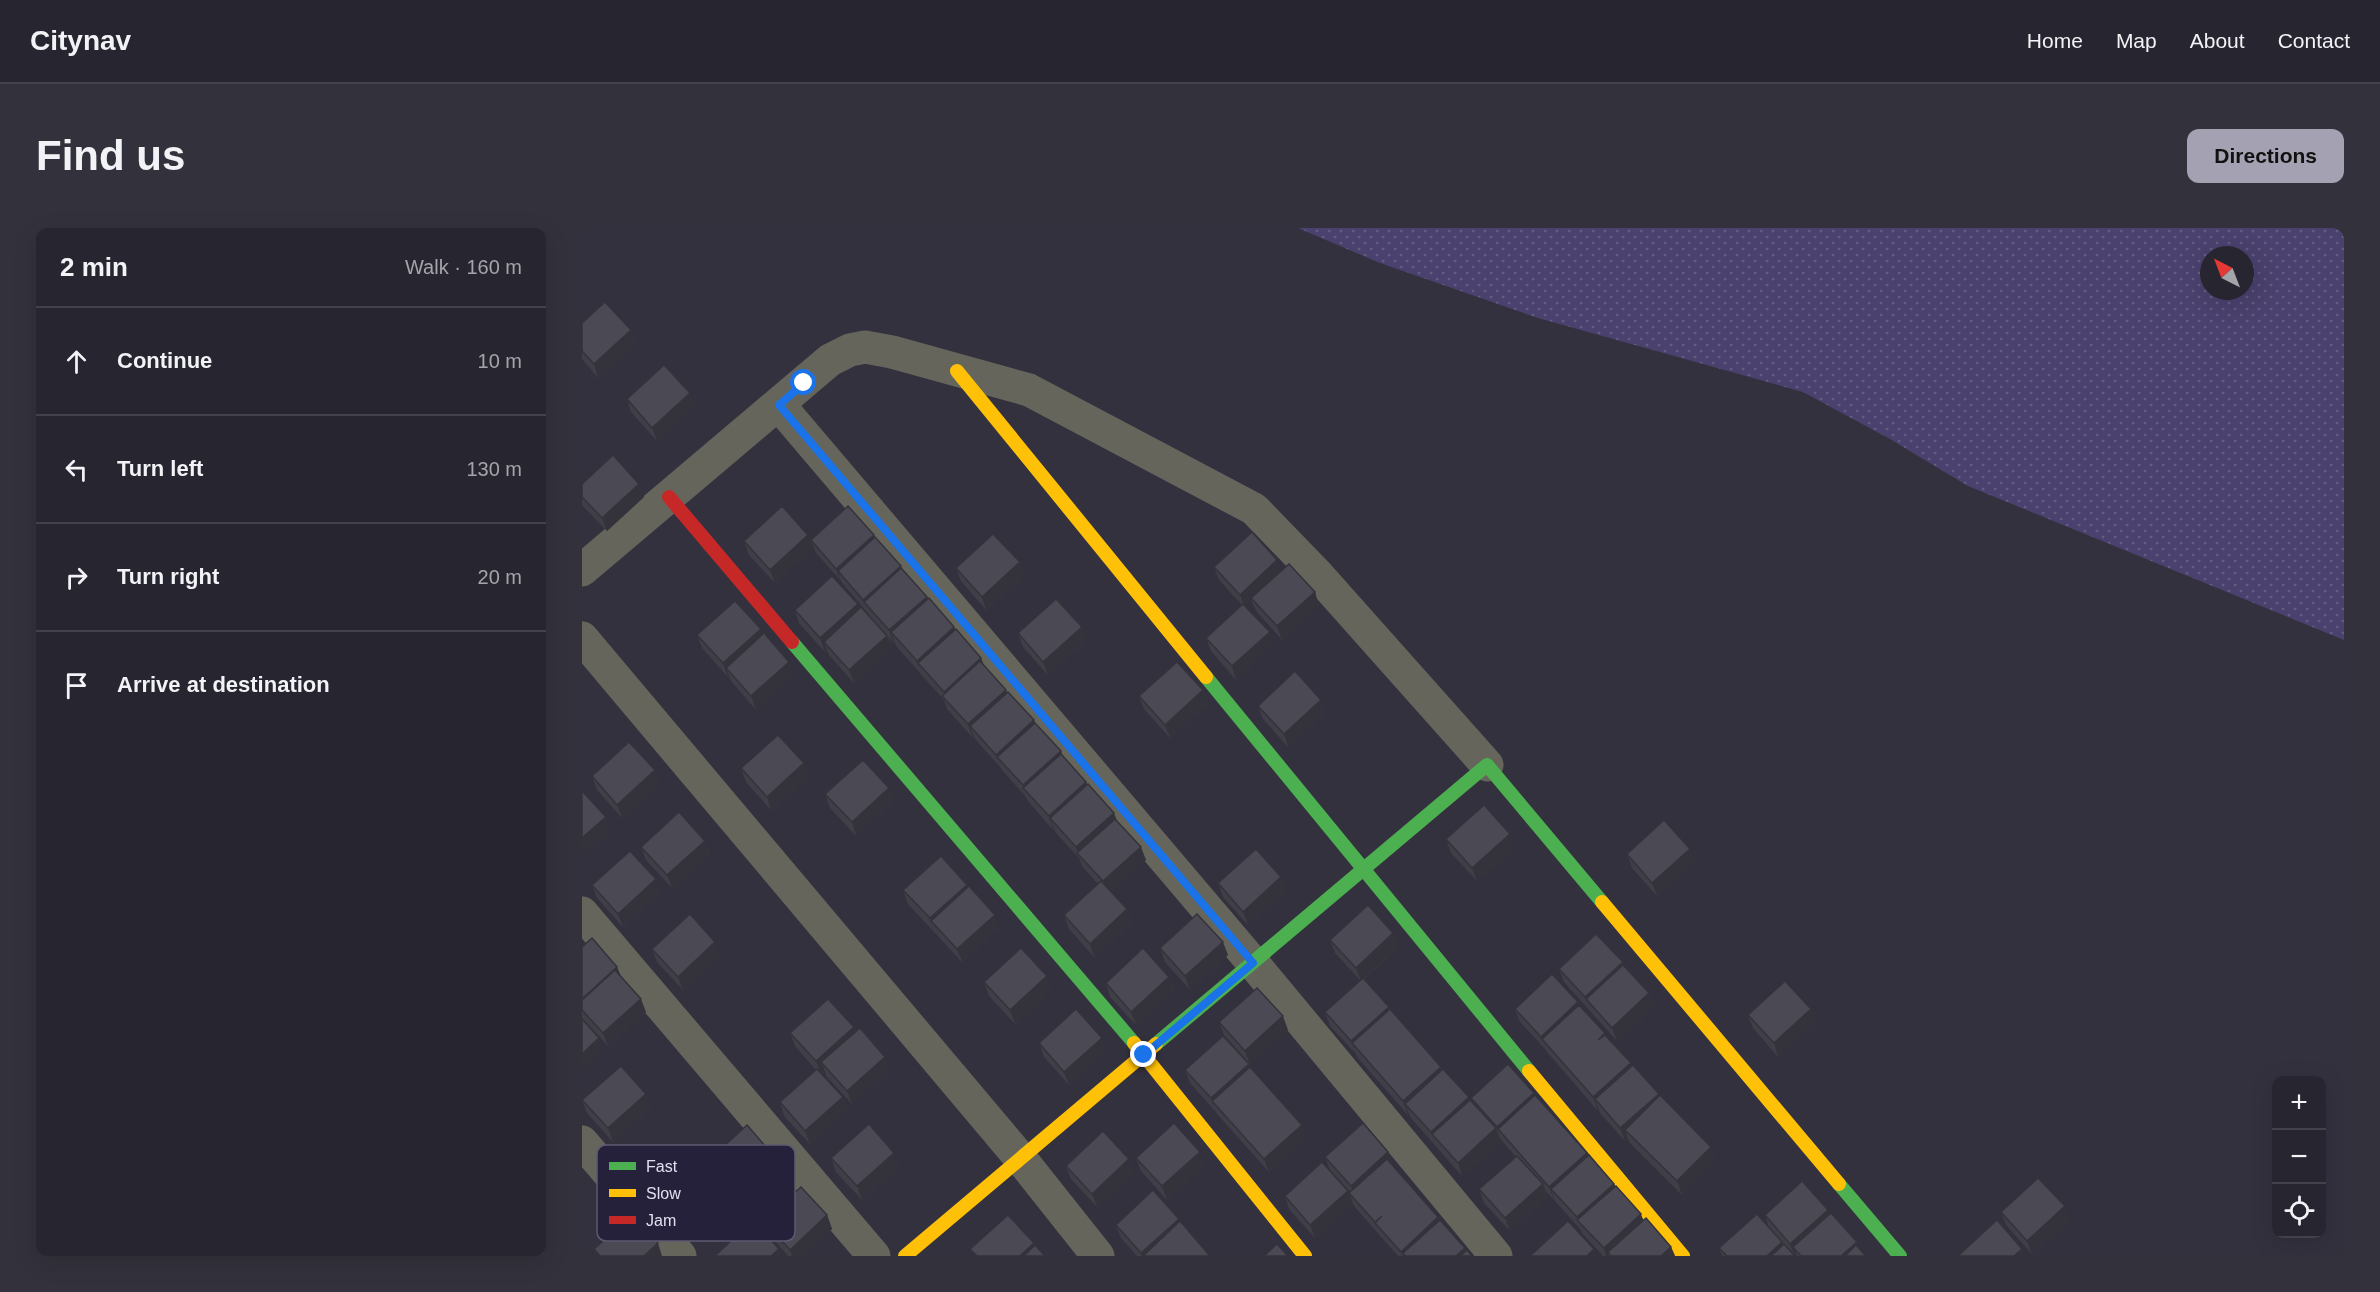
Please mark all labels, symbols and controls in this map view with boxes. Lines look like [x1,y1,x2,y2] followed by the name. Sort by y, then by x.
[30,25,131,56] text: Citynav
[2027,29,2083,52] text: Home
[2116,29,2157,52] text: Map
[2190,29,2245,52] text: About
[2278,29,2350,52] text: Contact
[2187,129,2344,183] button: Directions
[36,132,185,179] text: Find us
[2200,246,2254,300] north arrow
[60,252,128,282] text: 2 min
[405,256,522,278] text: Walk · 160 m
[60,345,93,378] icon: ahead
[117,348,212,373] text: Continue
[478,350,522,372] text: 10 m
[790,369,816,395] route start
[60,453,93,486] icon: left
[117,456,203,481] text: Turn left
[466,458,522,480] text: 130 m
[60,561,93,594] icon: right
[117,564,219,589] text: Turn right
[478,566,522,588] text: 20 m
[60,669,93,702] icon: arrive
[117,672,330,697] text: Arrive at destination
[1130,1041,1156,1067] route end
[2272,1076,2326,1238] map controls
[2272,1076,2326,1130] button: +
[2272,1130,2326,1184] button: −
[597,1145,795,1241] legend
[646,1158,678,1175] text: Fast
[2272,1184,2326,1238] button: locate
[646,1185,681,1202] text: Slow
[646,1212,676,1229] text: Jam

